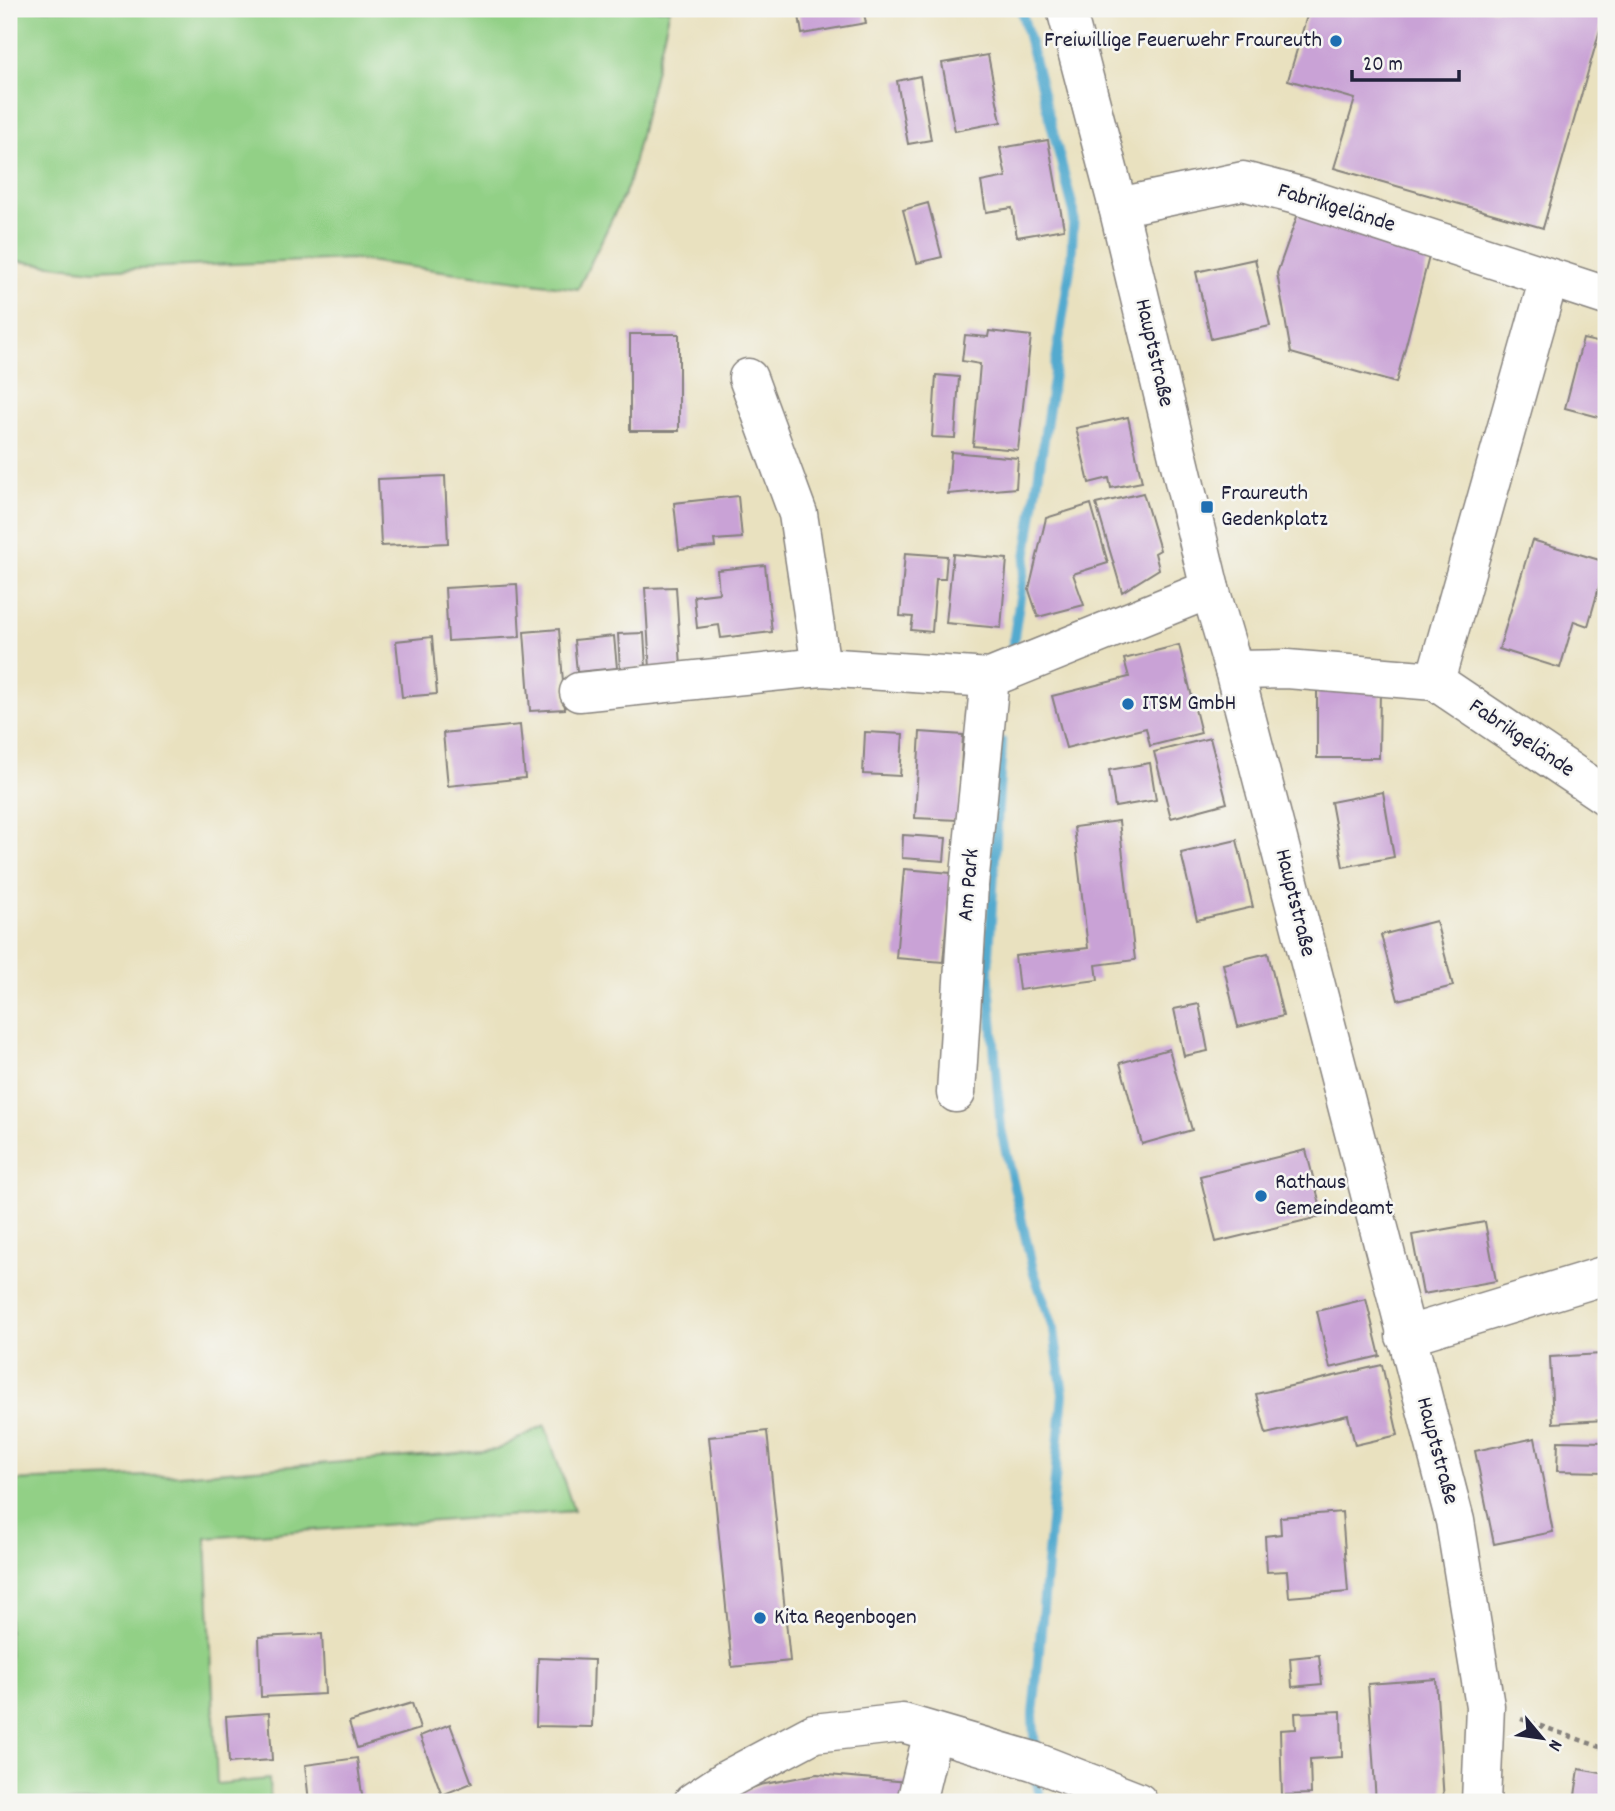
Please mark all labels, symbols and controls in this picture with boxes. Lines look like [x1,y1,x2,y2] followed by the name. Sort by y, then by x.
[1044,25,1322,58] place label: Freiwillige Feuerwehr Fraureuth
[1328,33,1344,49] marker: Freiwillige Feuerwehr Fraureuth
[1352,38,1459,82] scale bar
[1363,51,1403,81] text: 20 m
[1273,175,1399,243] street label: Fabrikgelände
[1125,296,1181,410] street label: Hauptstraße
[1221,478,1328,537] place label: Fraureuth Gedenkplatz
[1199,499,1215,515] marker: Fraureuth Gedenkplatz
[1142,688,1236,721] place label: ITSM GmbH
[1461,691,1581,787] street label: Fabrikgelände
[1120,696,1136,712] marker: ITSM GmbH
[1265,846,1323,960] street label: Hauptstraße
[950,847,990,923] street label: Am Park
[1275,1167,1393,1226] place label: Rathaus Gemeindeamt
[1253,1188,1269,1204] marker: Rathaus Gemeindeamt
[1406,1394,1466,1508] street label: Hauptstraße
[774,1602,917,1635] place label: Kita Regenbogen
[752,1610,768,1626] marker: Kita Regenbogen
[1506,1702,1576,1772] north arrow
[1540,1734,1568,1755] text: N

